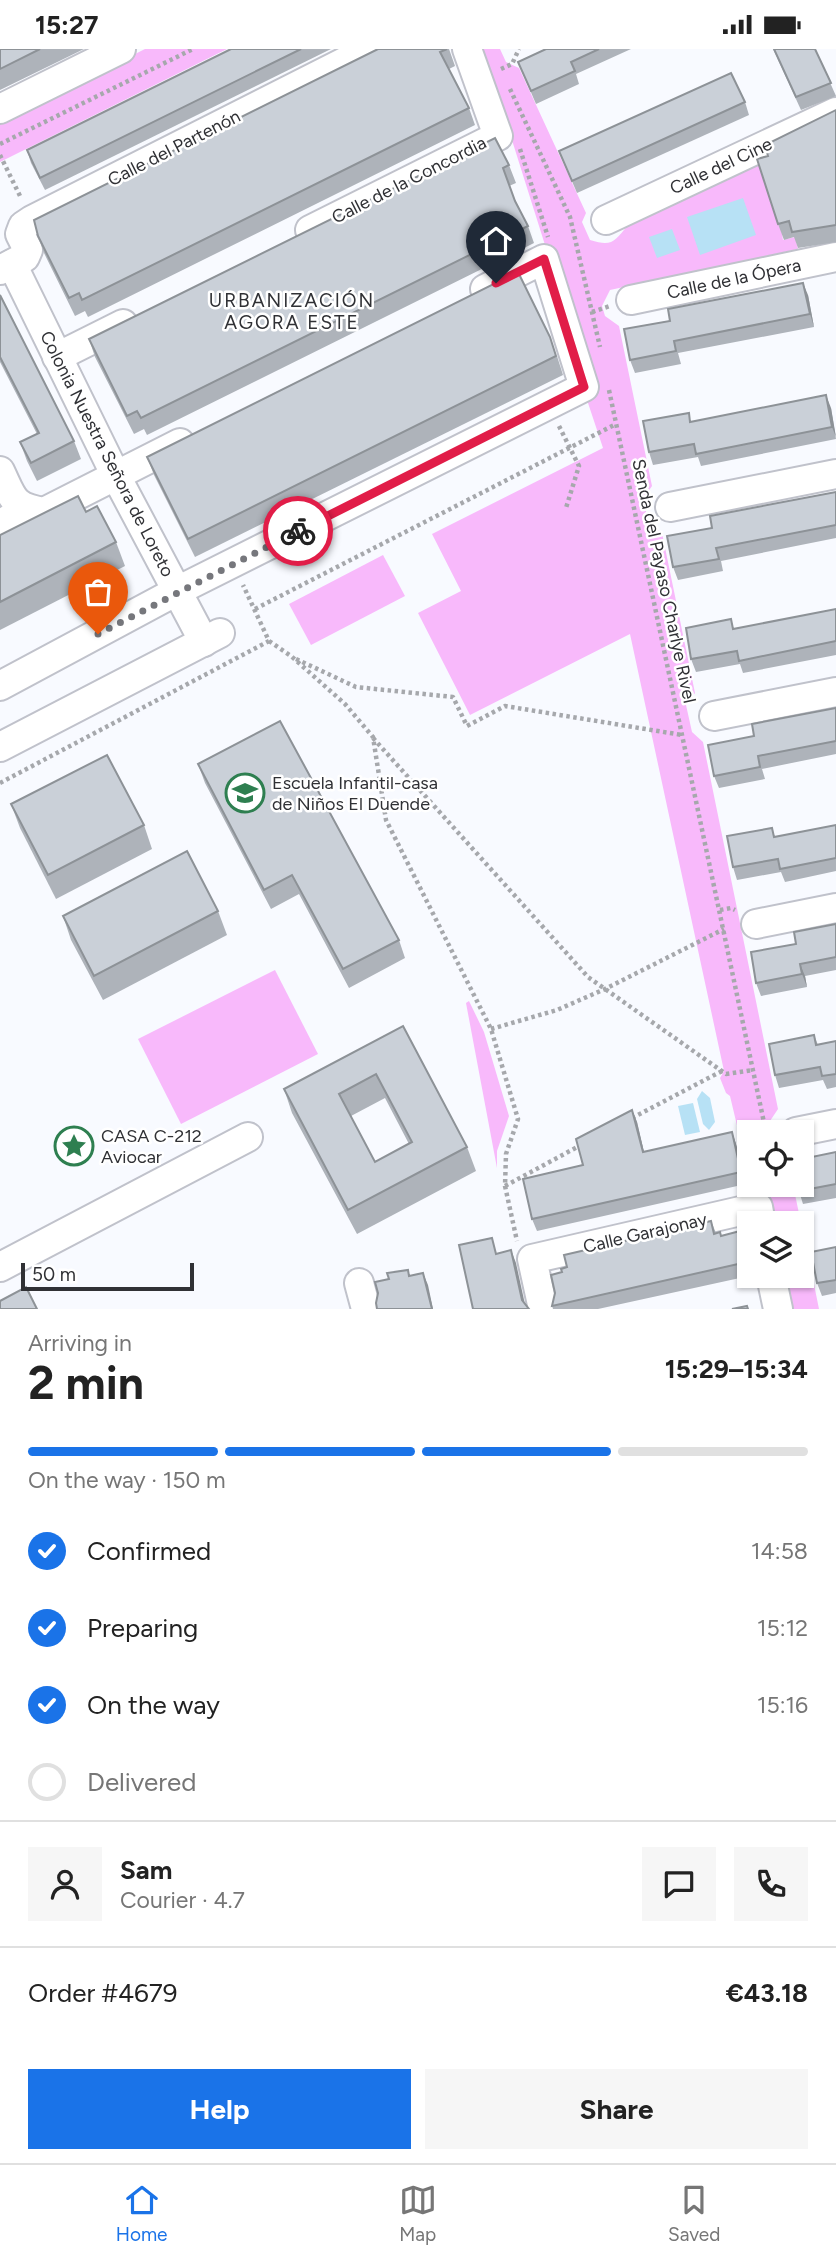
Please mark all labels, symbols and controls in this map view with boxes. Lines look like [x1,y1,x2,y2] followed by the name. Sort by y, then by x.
[35,9,98,41] text: 15:27
[104,105,244,191] street label: Calle del Partenón
[328,132,490,228] street label: Calle de la Concordia
[666,133,776,199] street label: Calle del Cine
[466,211,526,283] pin
[477,222,515,260] icon: home
[665,254,803,304] street label: Calle de la Ópera
[209,289,375,334] district label: URBANIZACIÓN AGORA ESTE
[35,327,179,581] street label: Colonia Nuestra Señora de Loreto
[627,457,701,705] street label: Senda del Payaso Charlye Rivel
[263,496,333,566] courier
[279,512,317,550] icon: bike
[68,562,128,634] pin
[79,573,117,611] icon: bag
[224,772,266,814] school or university icon: Escuela Infantil-casa de Niños El Duende
[272,772,438,815] place label: Escuela Infantil-casa de Niños El Duende
[737,1120,814,1288] map controls
[737,1120,814,1197] button: locate
[53,1125,95,1167] place icon: CASA C-212 Aviocar
[101,1125,202,1168] place label: CASA C-212 Aviocar
[581,1208,710,1258] street label: Calle Garajonay
[737,1211,814,1288] button: layers
[21,1260,194,1292] scale bar
[32,1263,76,1286] text: 50 m
[28,1329,132,1357] text: Arriving in
[665,1353,808,1385] text: 15:29–15:34
[28,1355,144,1411] text: 2 min
[28,1466,225,1494] text: On the way · 150 m
[28,1532,66,1570] icon: check
[87,1535,211,1567] text: Confirmed
[751,1537,808,1565] text: 14:58
[28,1609,66,1647] icon: check
[87,1612,198,1644] text: Preparing
[757,1614,808,1642] text: 15:12
[28,1686,66,1724] icon: check
[87,1689,220,1721] text: On the way
[757,1691,808,1719] text: 15:16
[87,1766,196,1798] text: Delivered
[28,1847,102,1921] button: person
[642,1847,716,1921] button: chat
[734,1847,808,1921] button: phone
[120,1854,172,1886] text: Sam
[120,1886,245,1914] text: Courier · 4.7
[28,1977,178,2009] text: Order #4679
[726,1977,808,2009] text: €43.18
[28,2069,411,2149] button: Help
[425,2069,808,2149] button: Share
[116,2181,167,2246] tab: Home
[399,2181,437,2246] tab: Map
[668,2181,720,2246] tab: Saved

